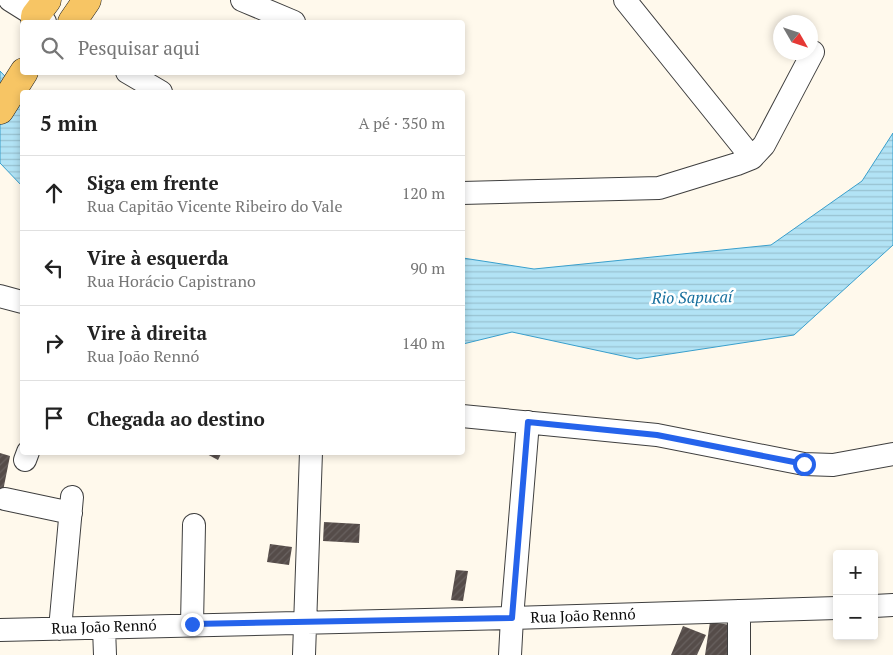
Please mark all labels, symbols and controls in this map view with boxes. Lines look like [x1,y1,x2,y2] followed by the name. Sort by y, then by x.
[773,15,818,60] north arrow
[20,20,465,75] search box
[38,34,66,62] icon: search
[78,35,200,60] text: Pesquisar aqui
[40,109,97,137] text: 5 min
[358,112,445,134] text: A pé · 350 m
[87,170,219,195] text: Siga em frente
[40,179,68,207] icon: ahead
[402,182,445,204] text: 120 m
[87,195,342,217] text: Rua Capitão Vicente Ribeiro do Vale
[87,245,229,270] text: Vire à esquerda
[40,254,68,282] icon: left
[410,257,445,279] text: 90 m
[87,270,256,292] text: Rua Horácio Capistrano
[650,285,734,309] water label: Rio Sapucaí
[87,320,207,345] text: Vire à direita
[40,329,68,357] icon: right
[402,332,445,354] text: 140 m
[87,345,199,367] text: Rua João Rennó
[40,404,68,432] icon: arrive
[87,406,265,431] text: Chegada ao destino
[793,453,816,476] route start
[833,550,878,640] map controls
[833,550,878,595] button: +
[833,595,878,640] button: −
[530,603,636,627] street label: Rua João Rennó
[181,613,204,636] route end
[51,614,157,638] street label: Rua João Rennó

